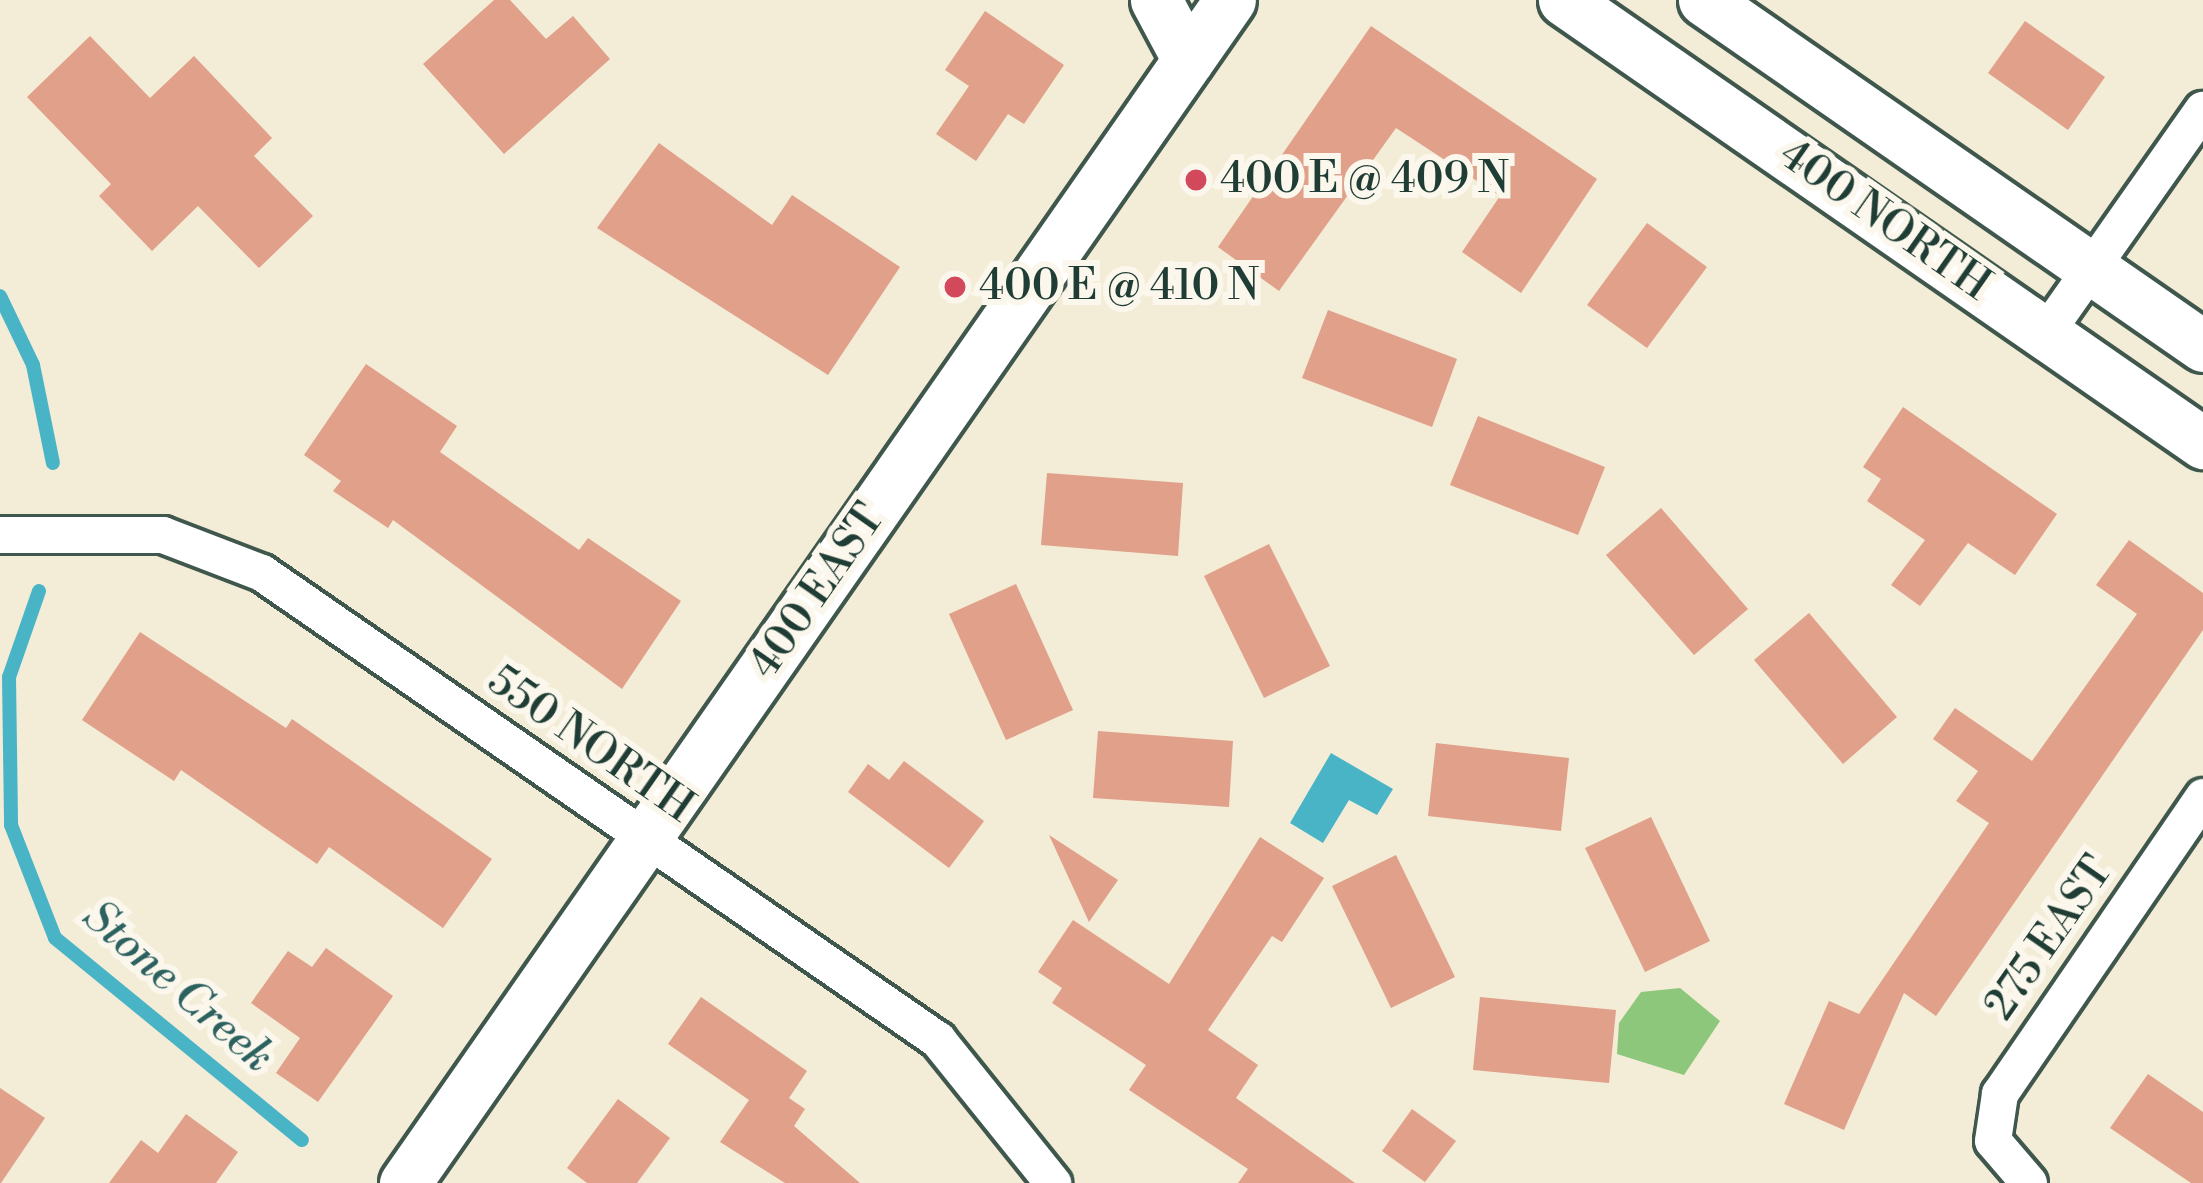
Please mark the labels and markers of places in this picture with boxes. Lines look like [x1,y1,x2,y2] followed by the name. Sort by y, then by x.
[1220,155,1509,205] place label: 400 E @ 409 N
[1183,167,1209,193] marker: 400 E @ 409 N
[979,262,1259,312] place label: 400 E @ 410 N
[942,274,968,300] marker: 400 E @ 410 N

